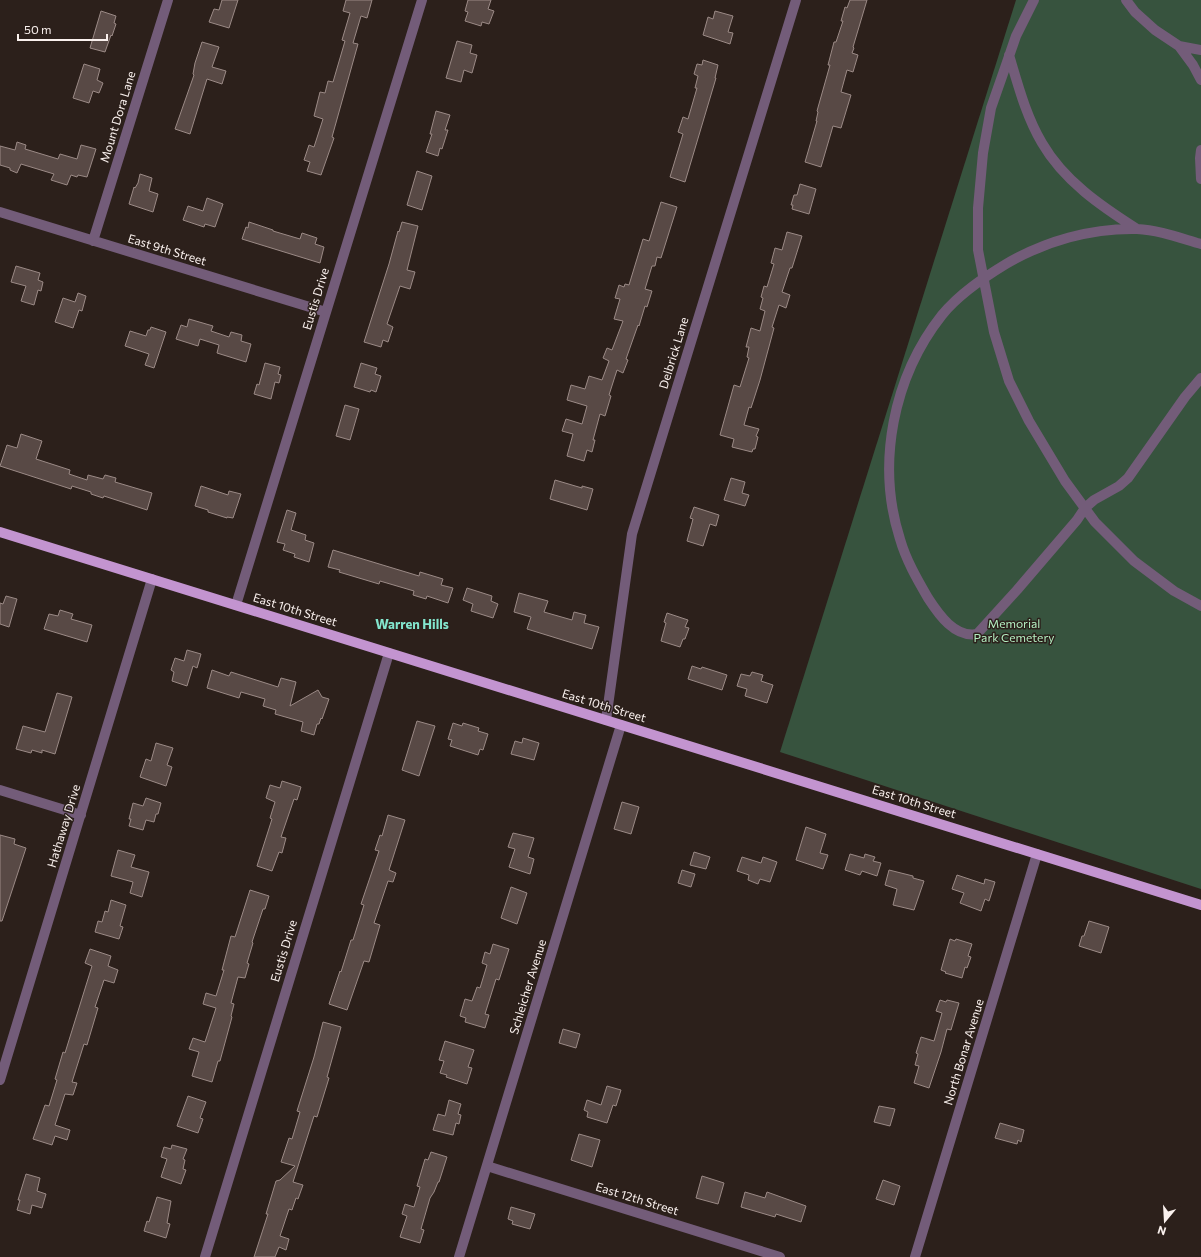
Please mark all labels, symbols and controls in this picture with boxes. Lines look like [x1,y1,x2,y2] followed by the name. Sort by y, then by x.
[18,16,107,42] scale bar
[24,22,52,36] text: 50 m
[96,69,138,164] street label: Mount Dora Lane
[126,230,208,268] street label: East 9th Street
[299,266,331,331] street label: Eustis Drive
[655,315,691,390] street label: Delbrick Lane
[252,590,339,628] street label: East 10th Street
[375,616,449,632] district label: Warren Hills
[974,616,1054,644] park label: Memorial Park Cemetery
[561,686,648,724] street label: East 10th Street
[44,782,82,869] street label: Hathaway Drive
[871,782,958,820] street label: East 10th Street
[267,918,299,983] street label: Eustis Drive
[506,938,548,1036] street label: Schleicher Avenue
[940,997,986,1106] street label: North Bonar Avenue
[594,1179,680,1217] street label: East 12th Street
[1145,1201,1185,1241] north arrow
[1156,1224,1168,1238] text: N

